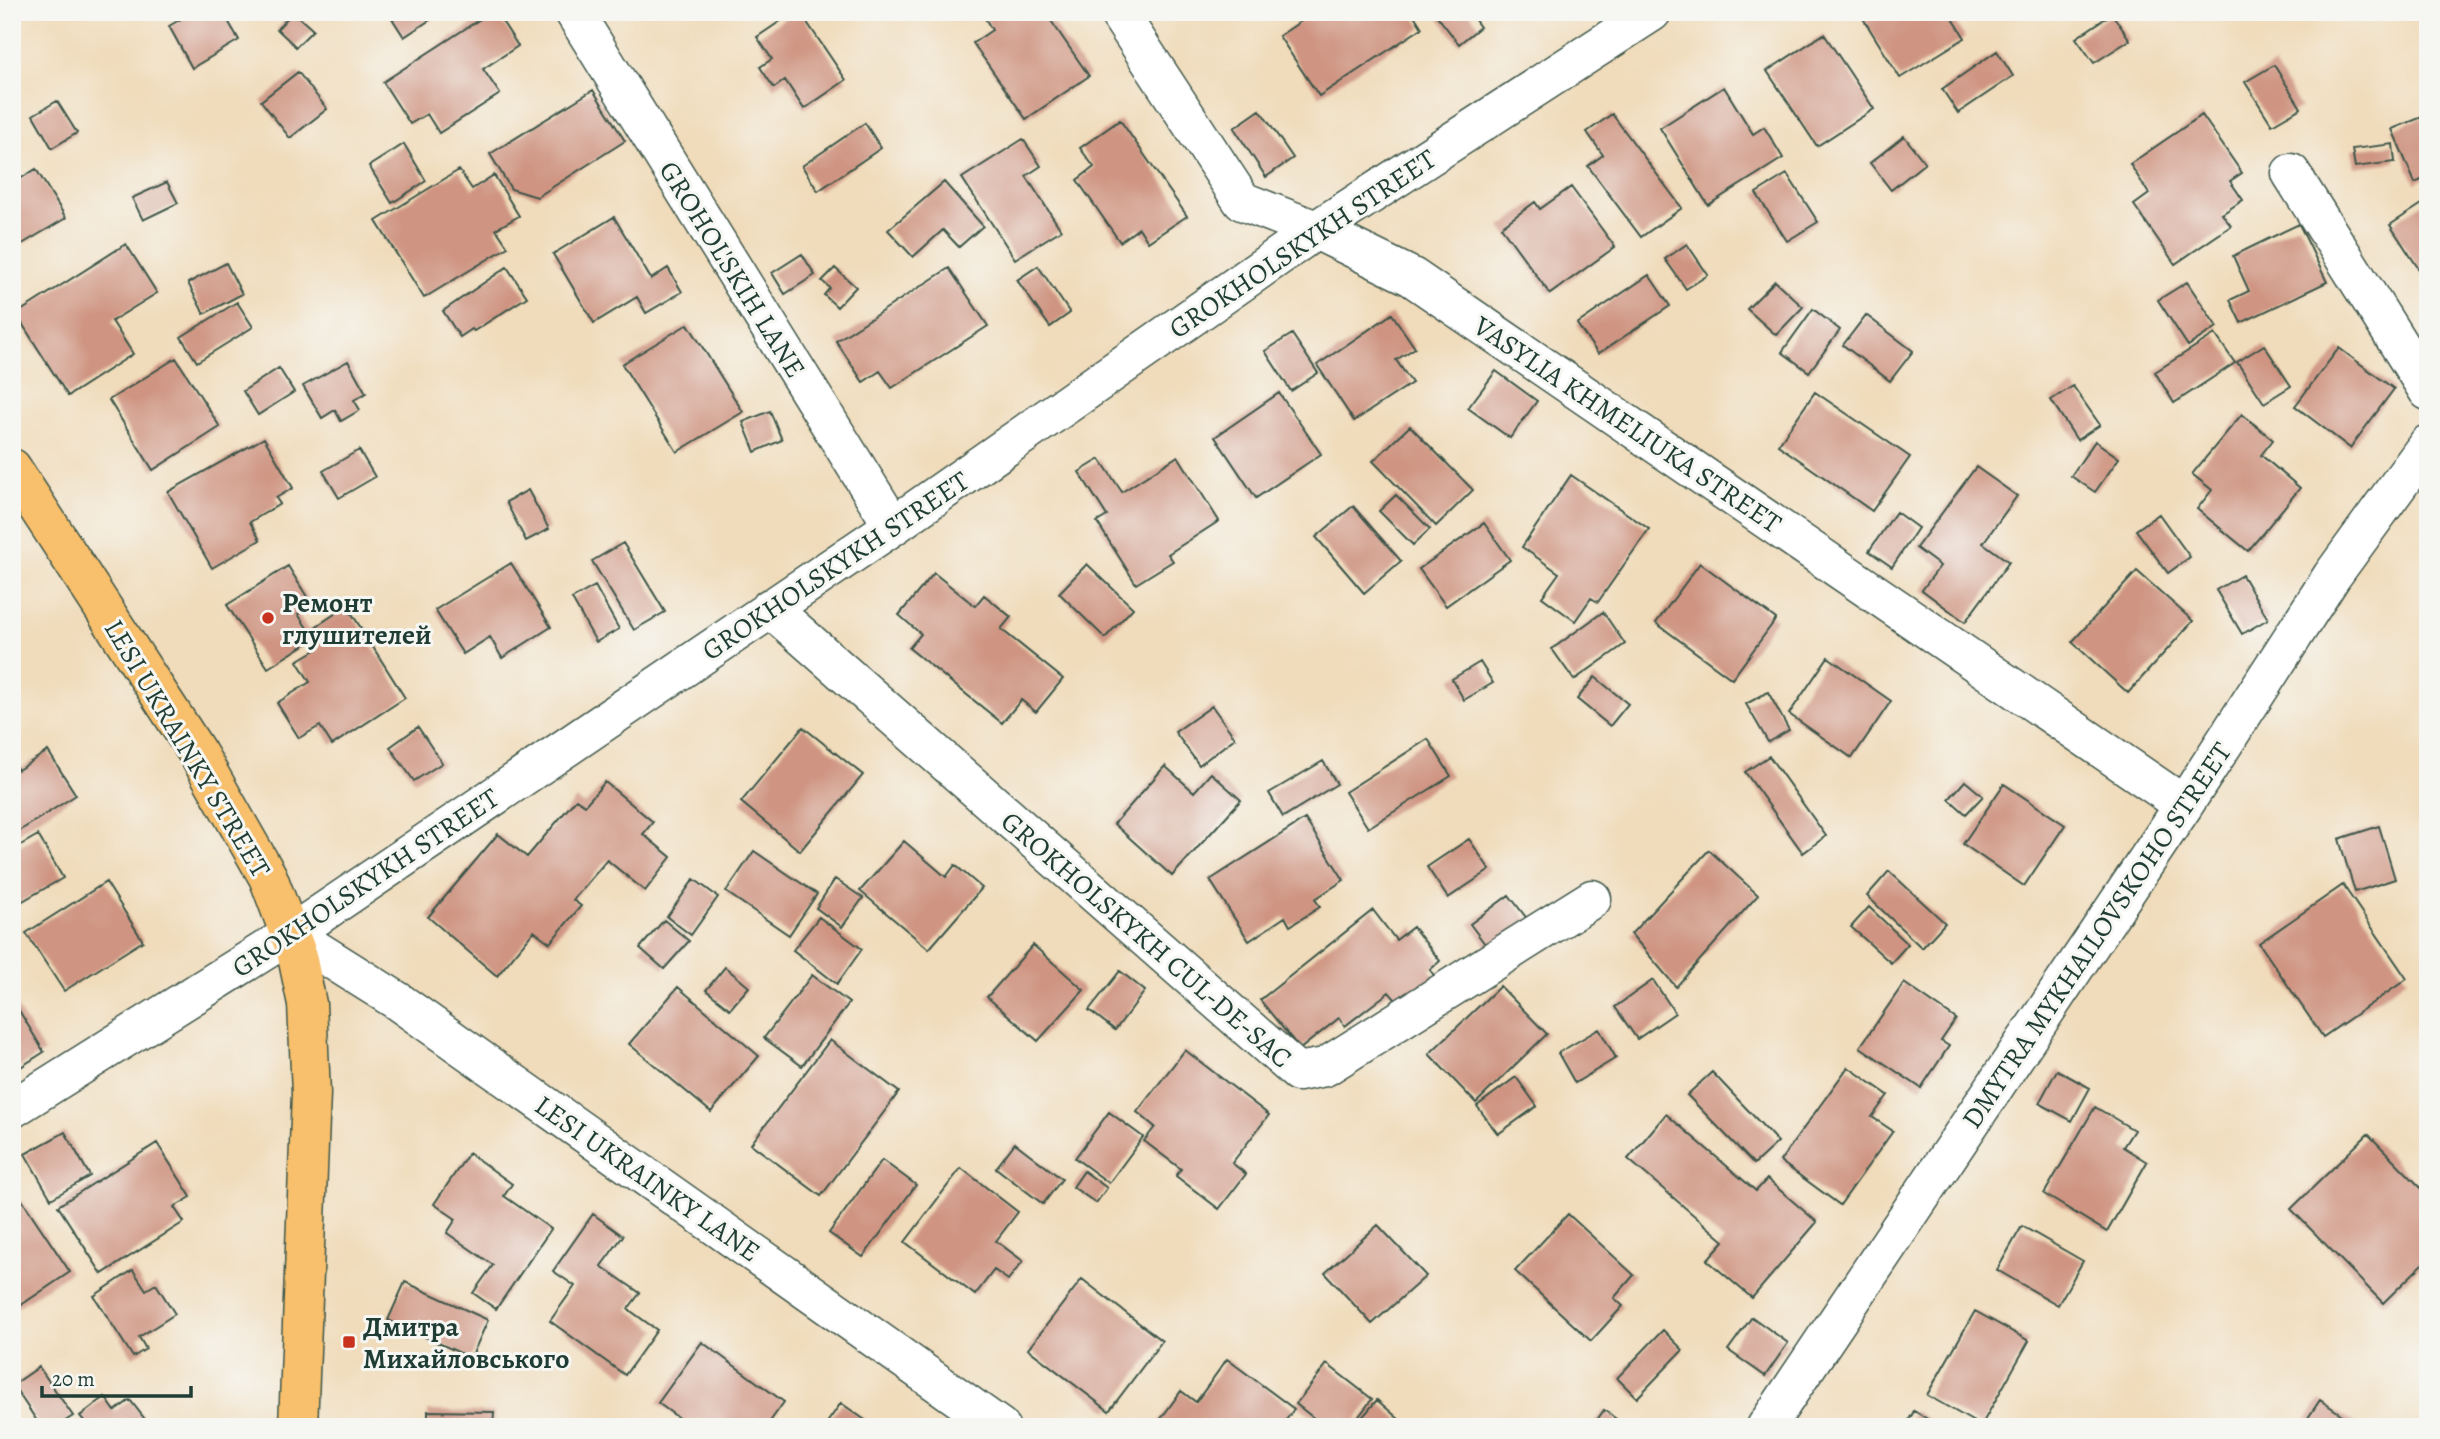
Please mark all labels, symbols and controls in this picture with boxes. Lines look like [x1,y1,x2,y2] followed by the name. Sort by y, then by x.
[1162,140,1444,348] street label: GROKHOLSKYKH STREET
[650,154,814,385] street label: GROHOL'SKIH LANE
[1465,307,1789,542] street label: VASYLIA KHMELIUKA STREET
[695,462,977,670] street label: GROKHOLSKYKH STREET
[282,584,432,654] place label: Ремонт глушителей
[260,610,276,626] marker: Ремонт глушителей
[95,612,279,885] street label: LESI UKRAINKY STREET
[1953,735,2241,1136] street label: DMYTRA MYKHAILOVSKOHO STREET
[225,779,507,987] street label: GROKHOLSKYKH STREET
[993,803,1300,1077] street label: GROKHOLSKYKH СUL-DE-SAC
[527,1087,768,1271] street label: LESI UKRAINKY LANE
[363,1308,569,1378] place label: Дмитра Михайловського
[341,1334,357,1350] marker: Дмитра Михайловського
[42,1355,191,1399] scale bar
[52,1365,95,1393] text: 20 m

